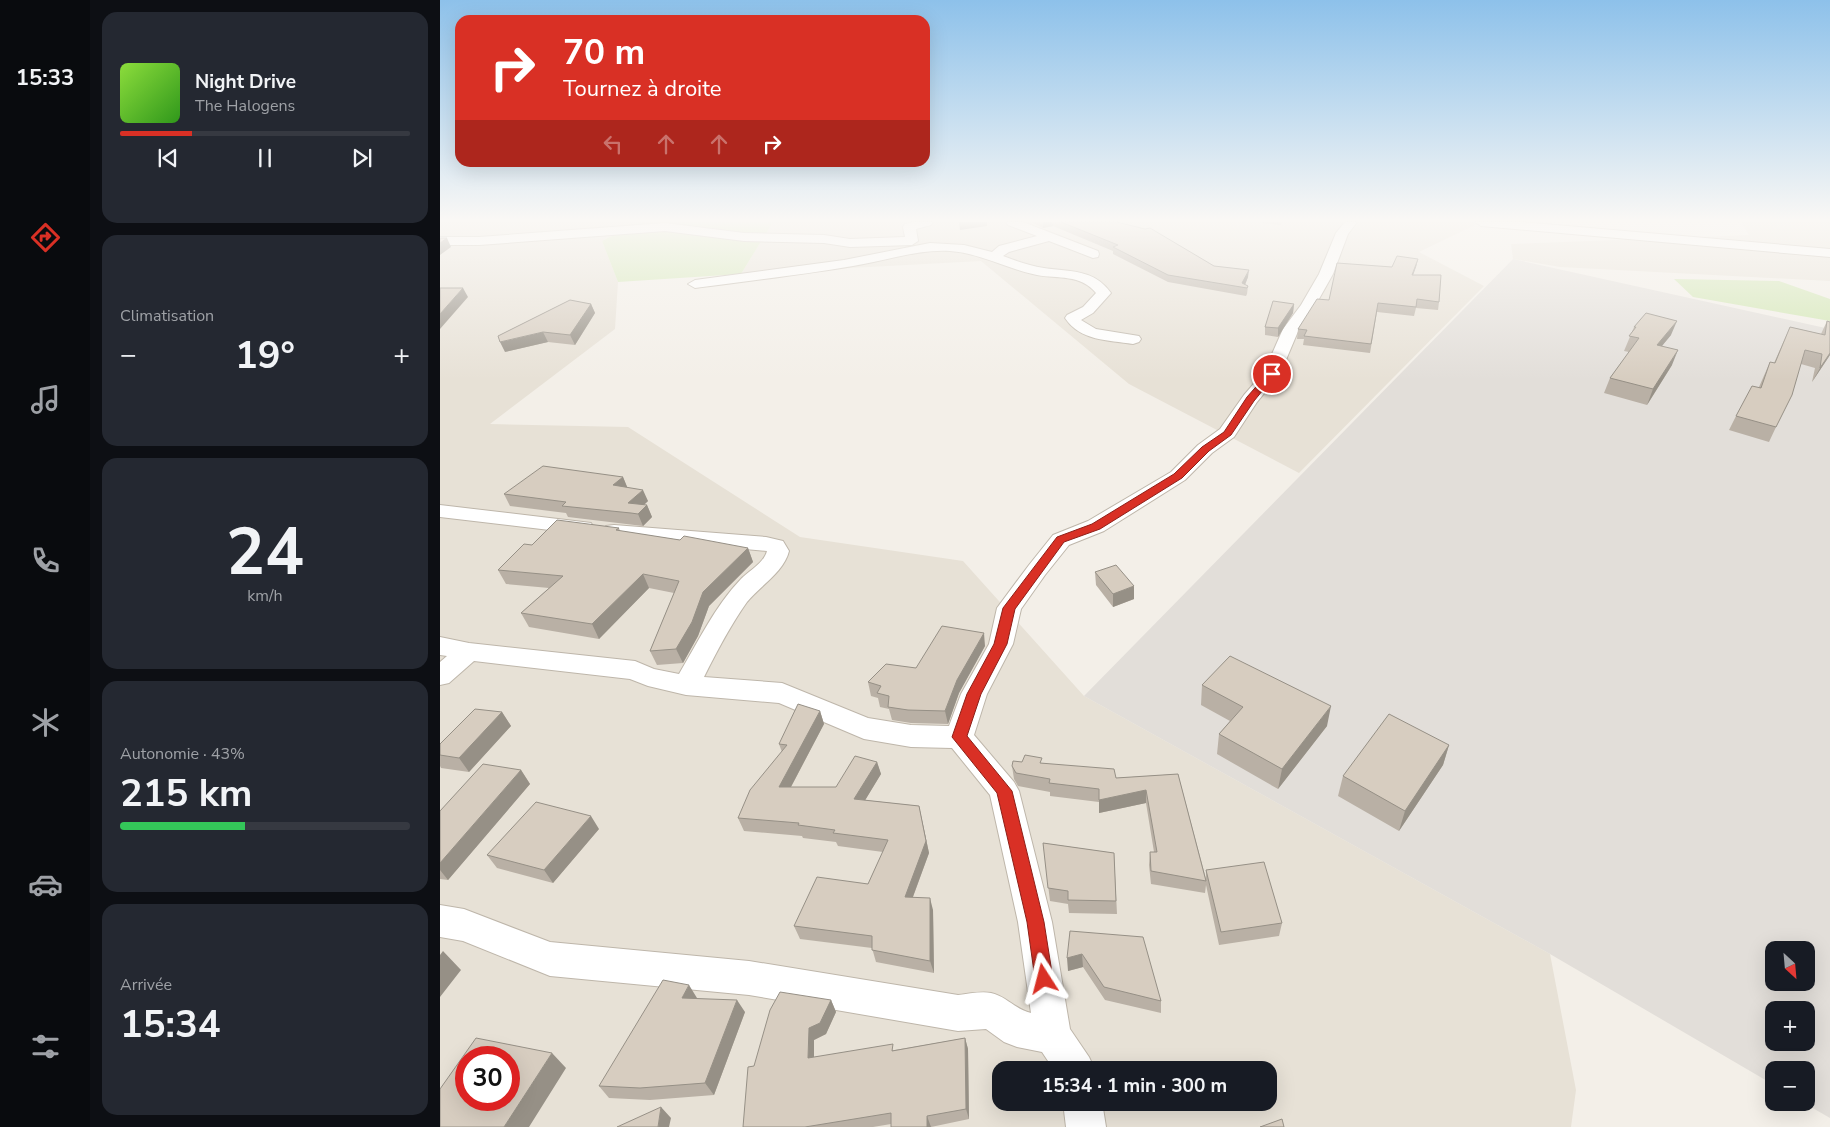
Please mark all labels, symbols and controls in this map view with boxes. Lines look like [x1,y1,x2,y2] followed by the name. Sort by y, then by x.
[563,29,645,76] text: 70 m
[480,35,545,100] icon: right
[16,63,74,93] text: 15:33
[195,69,296,95] text: Night Drive
[563,74,722,104] text: Tournez à droite
[195,95,295,117] text: The Halogens
[599,130,627,158] icon: left
[652,130,680,158] icon: ahead
[705,130,733,158] icon: ahead
[758,130,786,158] icon: right
[154,144,182,172] icon: previous
[251,144,279,172] icon: pause
[348,144,376,172] icon: next
[28,220,63,255] icon: directions
[120,305,214,327] text: Climatisation
[235,330,295,381] text: 19°
[120,336,137,374] text: −
[393,336,410,374] text: +
[1251,353,1293,395] pin
[1258,360,1286,388] icon: arrive
[28,382,63,417] icon: music
[226,508,304,597] text: 24
[28,543,63,578] icon: phone
[247,585,283,607] text: km/h
[28,705,63,740] icon: climate
[120,743,245,765] text: Autonomie · 43%
[120,768,252,819] text: 215 km
[28,867,63,902] icon: car
[1765,941,1815,991] north arrow
[1765,941,1815,1111] map controls
[1017,952,1069,1004] position arrow
[120,974,172,996] text: Arrivée
[120,999,221,1050] text: 15:34
[1765,1001,1815,1051] button: +
[28,1029,63,1064] icon: filters
[455,1046,520,1111] speed limit sign: 30
[1765,1061,1815,1111] button: −
[1042,1073,1227,1099] text: 15:34 · 1 min · 300 m

